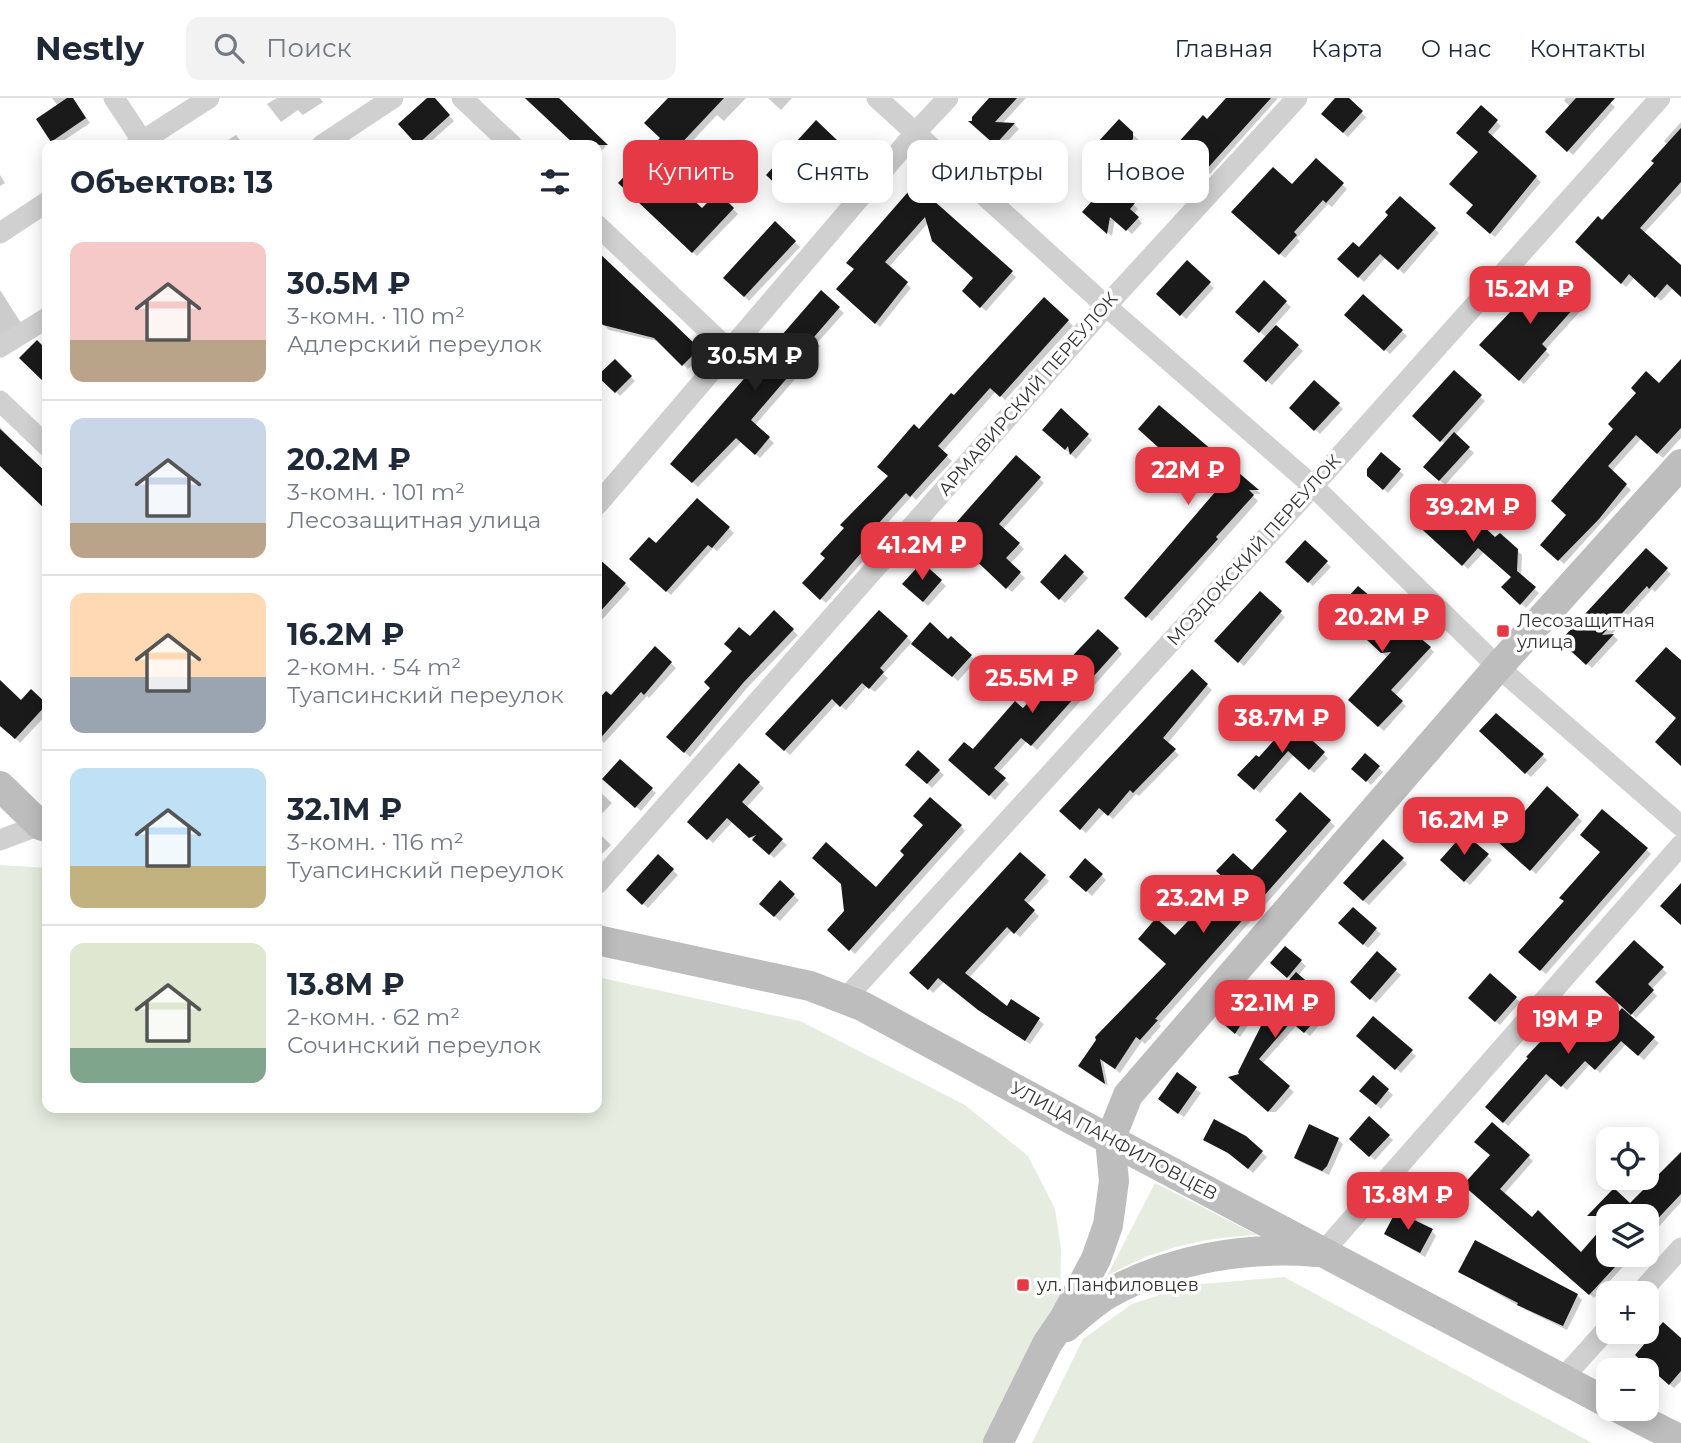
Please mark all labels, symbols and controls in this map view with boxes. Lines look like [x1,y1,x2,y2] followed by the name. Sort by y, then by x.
[186,17,676,80] search box
[35,28,144,68] text: Nestly
[210,29,248,67] icon: search
[266,32,352,64] text: Поиск
[1175,34,1273,63] text: Главная
[1311,34,1383,63] text: Карта
[1421,34,1491,63] text: О нас
[1529,34,1646,63] text: Контакты
[623,140,758,203] chip: Купить
[772,140,893,203] chip: Снять
[907,140,1068,203] chip: Фильтры
[1082,140,1209,203] chip: Новое
[536,163,574,201] icon: filters
[70,164,273,201] text: Объектов: 13
[287,265,411,302] text: 30.5M ₽
[1465,266,1595,326] pin: 15.2M ₽
[126,270,210,354] icon: home
[1486,275,1574,303] text: 15.2M ₽
[934,288,1123,500] street label: АРМАВИРСКИЙ ПЕРЕУЛОК
[287,302,465,330] text: 3-комн. · 110 m²
[287,330,542,358] text: Адлерский переулок
[690,334,820,393] pin: 30.5M ₽
[708,342,802,370] text: 30.5M ₽
[287,441,411,478] text: 20.2M ₽
[126,446,210,530] icon: home
[1139,448,1237,507] pin: 22M ₽
[1162,450,1346,650] street label: МОЗДОКСКИЙ ПЕРЕУЛОК
[1151,456,1225,484] text: 22M ₽
[287,478,465,506] text: 3-комн. · 101 m²
[1408,484,1538,544] pin: 39.2M ₽
[1426,493,1520,521] text: 39.2M ₽
[287,506,541,534] text: Лесозащитная улица
[857,522,987,582] pin: 41.2M ₽
[877,531,967,559] text: 41.2M ₽
[1317,594,1447,654] pin: 20.2M ₽
[1334,603,1430,631] text: 20.2M ₽
[1516,610,1655,653] place label: Лесозащитная улица
[287,616,404,653] text: 16.2M ₽
[126,621,210,705] icon: home
[1495,623,1511,639] marker: Лесозащитная улица
[287,653,461,681] text: 2-комн. · 54 m²
[967,656,1097,715] pin: 25.5M ₽
[985,664,1079,692] text: 25.5M ₽
[287,681,564,709] text: Туапсинский переулок
[1217,696,1347,755] pin: 38.7M ₽
[1234,704,1330,732] text: 38.7M ₽
[287,791,402,828] text: 32.1M ₽
[126,796,210,880] icon: home
[1399,798,1529,857] pin: 16.2M ₽
[1419,806,1509,834] text: 16.2M ₽
[287,828,464,856] text: 3-комн. · 116 m²
[287,856,564,884] text: Туапсинский переулок
[1138,876,1268,935] pin: 23.2M ₽
[1156,884,1250,912] text: 23.2M ₽
[287,966,405,1003] text: 13.8M ₽
[126,971,210,1055] icon: home
[1210,981,1340,1040] pin: 32.1M ₽
[1231,989,1319,1017] text: 32.1M ₽
[1519,996,1617,1056] pin: 19M ₽
[287,1003,460,1031] text: 2-комн. · 62 m²
[1533,1005,1603,1033] text: 19M ₽
[287,1031,541,1059] text: Сочинский переулок
[1007,1077,1221,1205] street label: УЛИЦА ПАНФИЛОВЦЕВ
[1596,1127,1659,1421] map controls
[1596,1127,1659,1190] button: locate
[1343,1172,1473,1232] pin: 13.8M ₽
[1363,1181,1453,1209] text: 13.8M ₽
[1596,1204,1659,1267] button: layers
[1036,1274,1199,1296] place label: ул. Панфиловцев
[1015,1277,1031,1293] marker: ул. Панфиловцев
[1596,1281,1659,1344] button: +
[1596,1358,1659,1421] button: −

